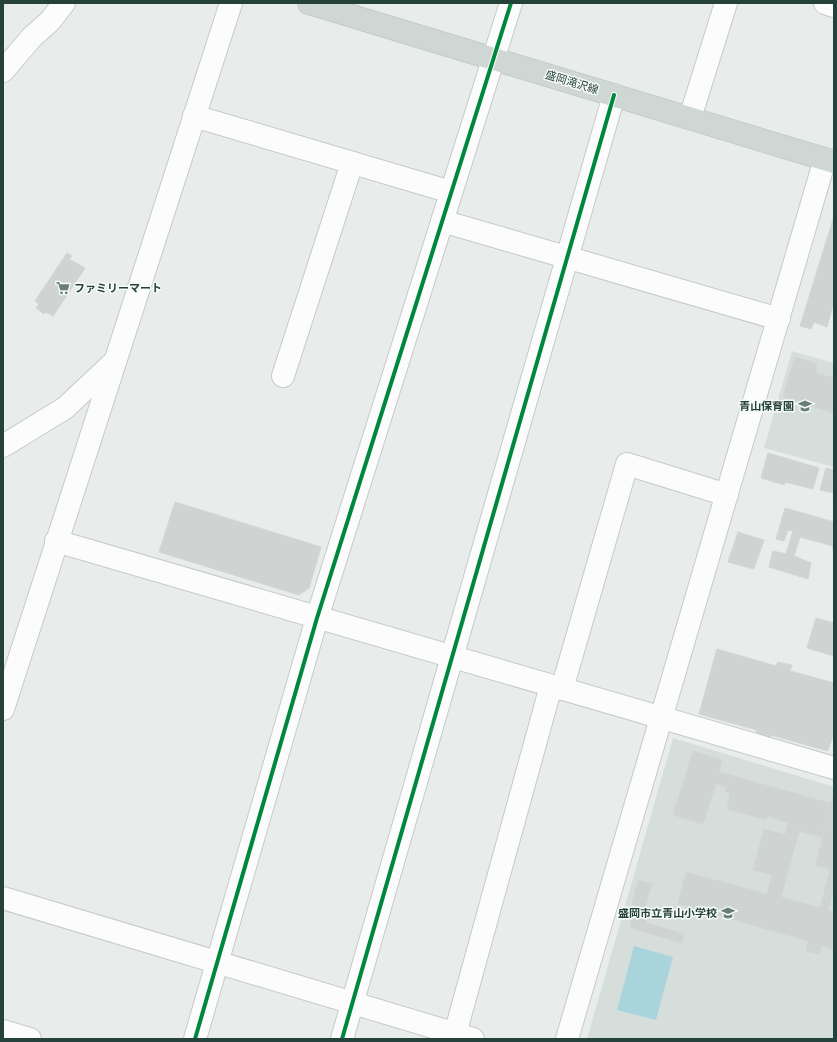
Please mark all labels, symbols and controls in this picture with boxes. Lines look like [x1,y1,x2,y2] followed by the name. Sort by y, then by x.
[544,68,600,96] street label: 盛岡滝沢線
[55,280,71,296] supermarket icon: ファミリーマート
[74,282,162,294] place label: ファミリーマート
[797,398,813,414] school or university icon: 青山保育園
[739,400,794,412] place label: 青山保育園
[720,905,736,921] school or university icon: 盛岡市立青山小学校
[618,907,717,919] place label: 盛岡市立青山小学校

